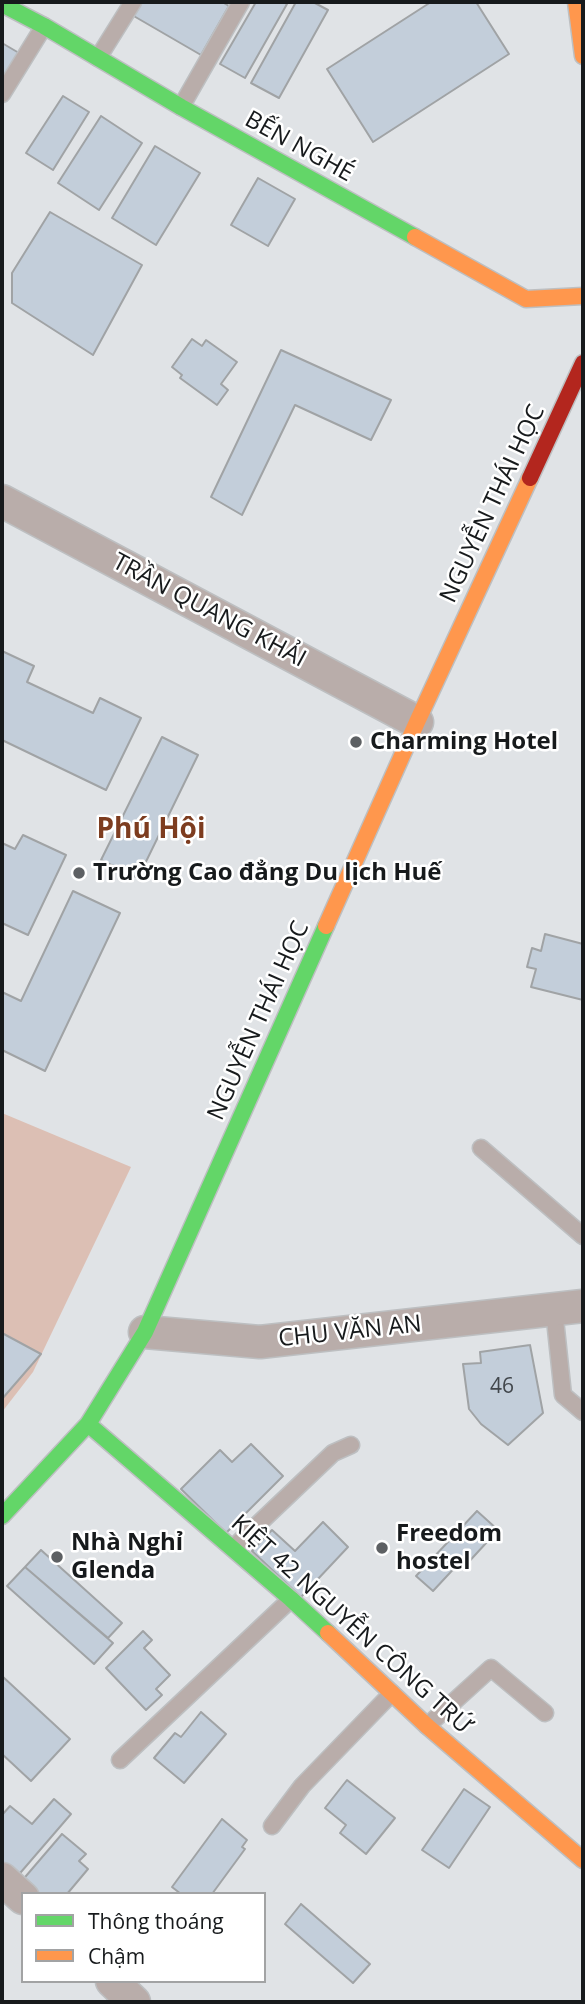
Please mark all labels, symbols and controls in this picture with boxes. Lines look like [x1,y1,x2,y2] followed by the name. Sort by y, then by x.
[240,105,358,189] street label: BẾN NGHÉ
[435,401,551,607] street label: NGUYỄN THÁI HỌC
[107,548,311,674] street label: TRẦN QUANG KHẢI
[370,728,558,756] place label: Charming Hotel
[348,734,364,750] marker: Charming Hotel
[97,813,205,847] district label: Phú Hội
[93,859,442,887] place label: Trường Cao đẳng Du lịch Huế
[71,865,87,881] marker: Trường Cao đẳng Du lịch Huế
[202,917,316,1125] street label: NGUYỄN THÁI HỌC
[277,1310,423,1354] street label: CHU VĂN AN
[490,1374,514,1400] house number: 46
[225,1509,477,1741] street label: KIỆT 42 NGUYỄN CÔNG TRỨ
[396,1520,502,1576] place label: Freedom hostel
[71,1529,183,1585] place label: Nhà Nghỉ Glenda
[374,1540,390,1556] marker: Freedom hostel
[49,1549,65,1565] marker: Nhà Nghỉ Glenda
[21,1892,266,1983] legend
[88,1907,224,1935] text: Thông thoáng
[88,1942,145,1970] text: Chậm

